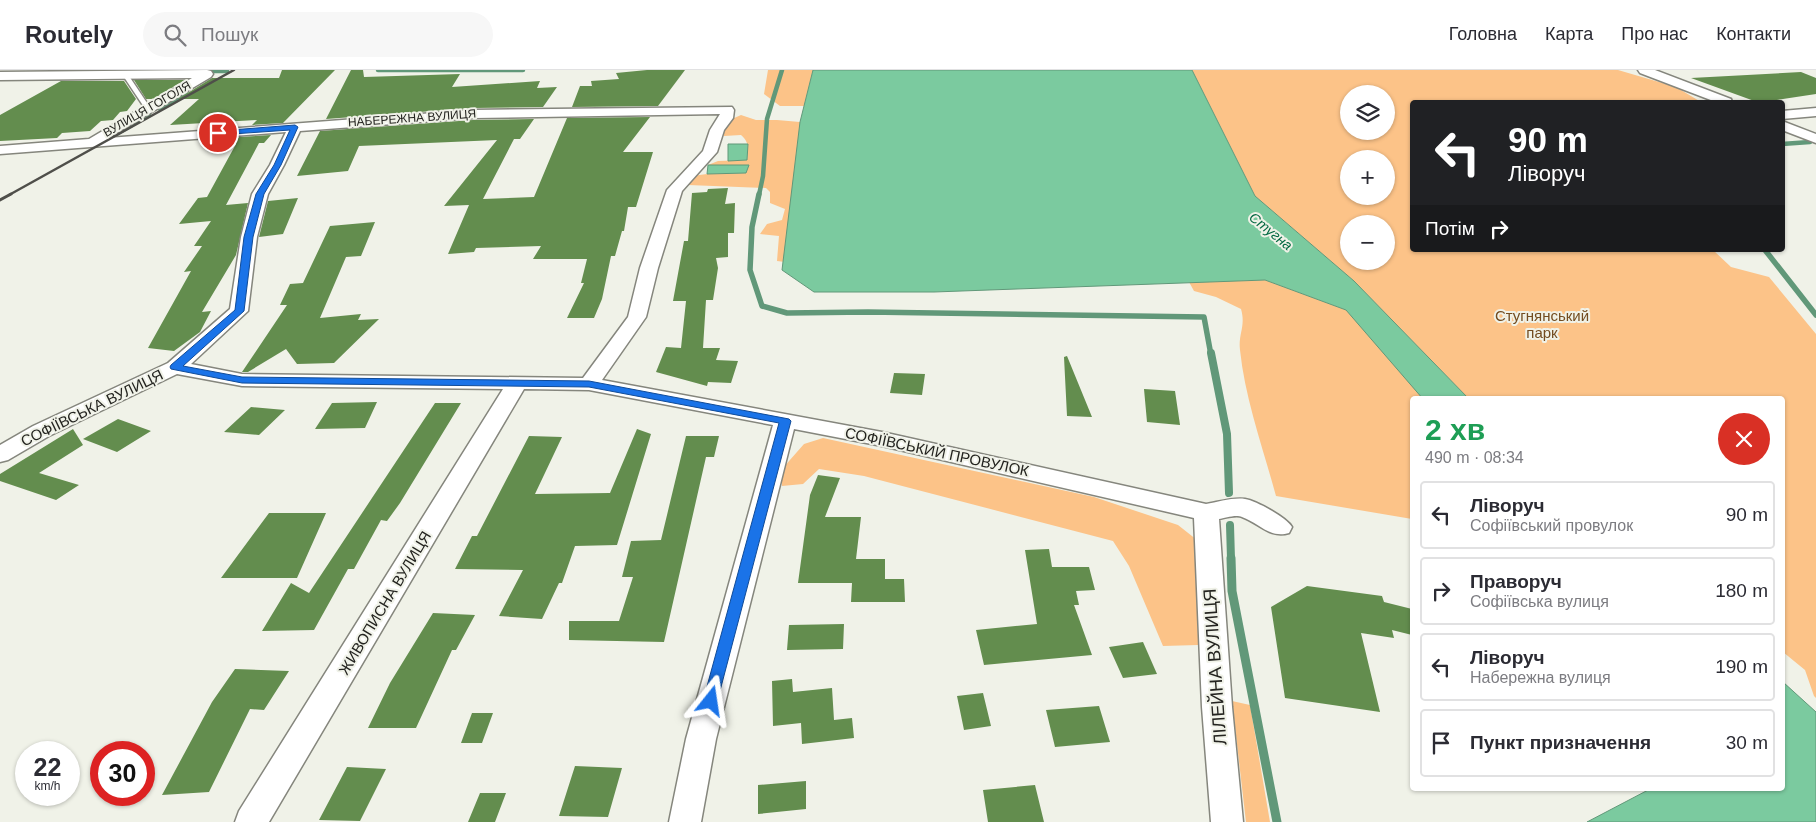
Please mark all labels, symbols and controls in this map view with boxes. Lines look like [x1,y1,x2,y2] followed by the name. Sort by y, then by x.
[143,12,493,57] search box
[25,21,113,48] text: Routely
[161,21,189,49] icon: search
[201,24,258,45] text: Пошук
[1449,24,1517,44] text: Головна
[1545,24,1593,44] text: Карта
[1621,24,1688,44] text: Про нас
[1716,24,1791,44] text: Контакти
[101,78,193,140] street label: ВУЛИЦЯ ГОГОЛЯ
[1340,85,1395,270] map controls
[1340,85,1395,140] button: layers
[347,107,477,129] street label: НАБЕРЕЖНА ВУЛИЦЯ
[197,112,239,154] pin
[204,119,232,147] icon: arrive
[1425,120,1490,185] icon: left
[1508,120,1588,159] text: 90 m
[1340,150,1395,205] button: +
[1508,161,1585,186] text: Ліворуч
[1246,209,1296,253] water label: Стугна
[1340,215,1395,270] button: −
[1485,215,1513,243] icon: right
[1425,218,1475,239] text: Потім
[1495,307,1589,341] park label: Стугнянський парк
[18,366,166,449] street label: СОФІЇВСЬКА ВУЛИЦЯ
[1425,413,1485,446] text: 2 хв
[1718,413,1770,465] button: close
[844,424,1031,479] street label: СОФІЇВСЬКИЙ ПРОВУЛОК
[1425,449,1524,466] text: 490 m · 08:34
[1470,495,1545,516] text: Ліворуч
[1427,501,1455,529] icon: left
[1726,504,1768,525] text: 90 m
[1470,517,1633,534] text: Софіївський провулок
[335,528,434,678] street label: ЖИВОПИСНА ВУЛИЦЯ
[1470,571,1562,592] text: Праворуч
[1427,577,1455,605] icon: right
[1715,580,1768,601] text: 180 m
[1199,588,1230,746] street label: ЛІЛЕЙНА ВУЛИЦЯ
[1470,593,1609,610] text: Софіївська вулиця
[1470,647,1545,668] text: Ліворуч
[1427,653,1455,681] icon: left
[1715,656,1768,677] text: 190 m
[1470,669,1611,686] text: Набережна вулиця
[684,674,736,726] position arrow
[1427,729,1455,757] icon: arrive
[1470,732,1651,753] text: Пункт призначення
[1726,732,1768,753] text: 30 m
[90,741,155,806] speed limit sign: 30
[34,753,61,781] text: 22
[34,779,61,793] text: km/h

